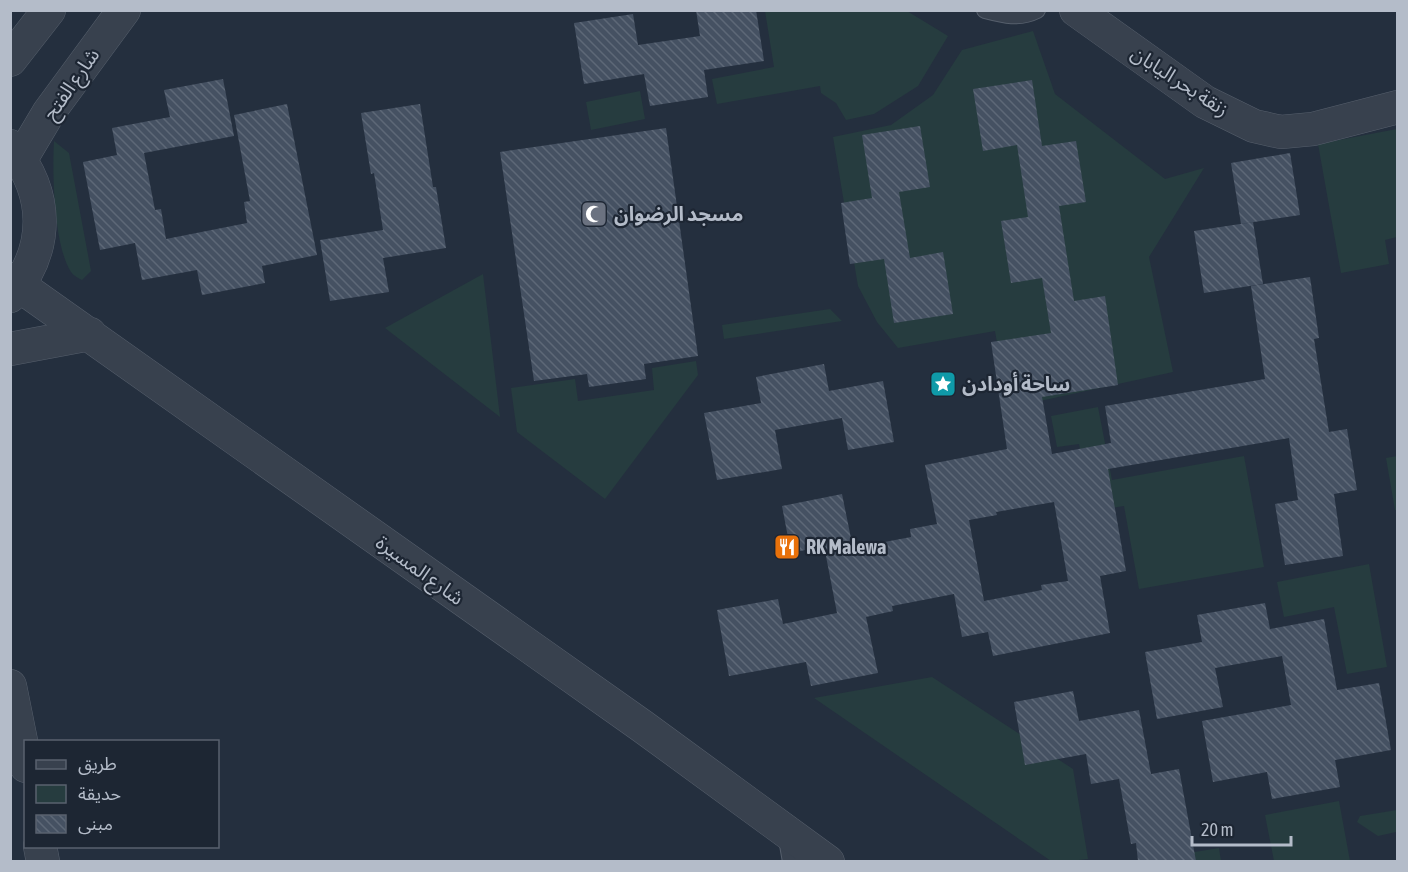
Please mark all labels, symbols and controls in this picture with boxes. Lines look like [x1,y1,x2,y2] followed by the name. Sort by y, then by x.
[1127,41,1233,121] street label: زنقة بحر اليابان
[38,44,107,126] street label: شارع الفتح
[579,199,609,229] mosque icon: مسجد الرضوان
[614,202,743,226] place label: مسجد الرضوان
[928,369,958,399] place icon: ساحة أودادن
[962,371,1070,396] place label: ساحة أودادن
[370,530,469,612] street label: شارع المسيرة
[772,532,802,562] restaurant icon: RK Malewa
[806,535,886,558] place label: RK Malewa
[24,740,219,848] legend
[78,753,117,775] text: طريق
[78,783,121,804] text: حديقة
[1192,809,1291,847] scale bar
[78,813,113,835] text: مبنى
[1201,819,1233,840] text: 20 m

